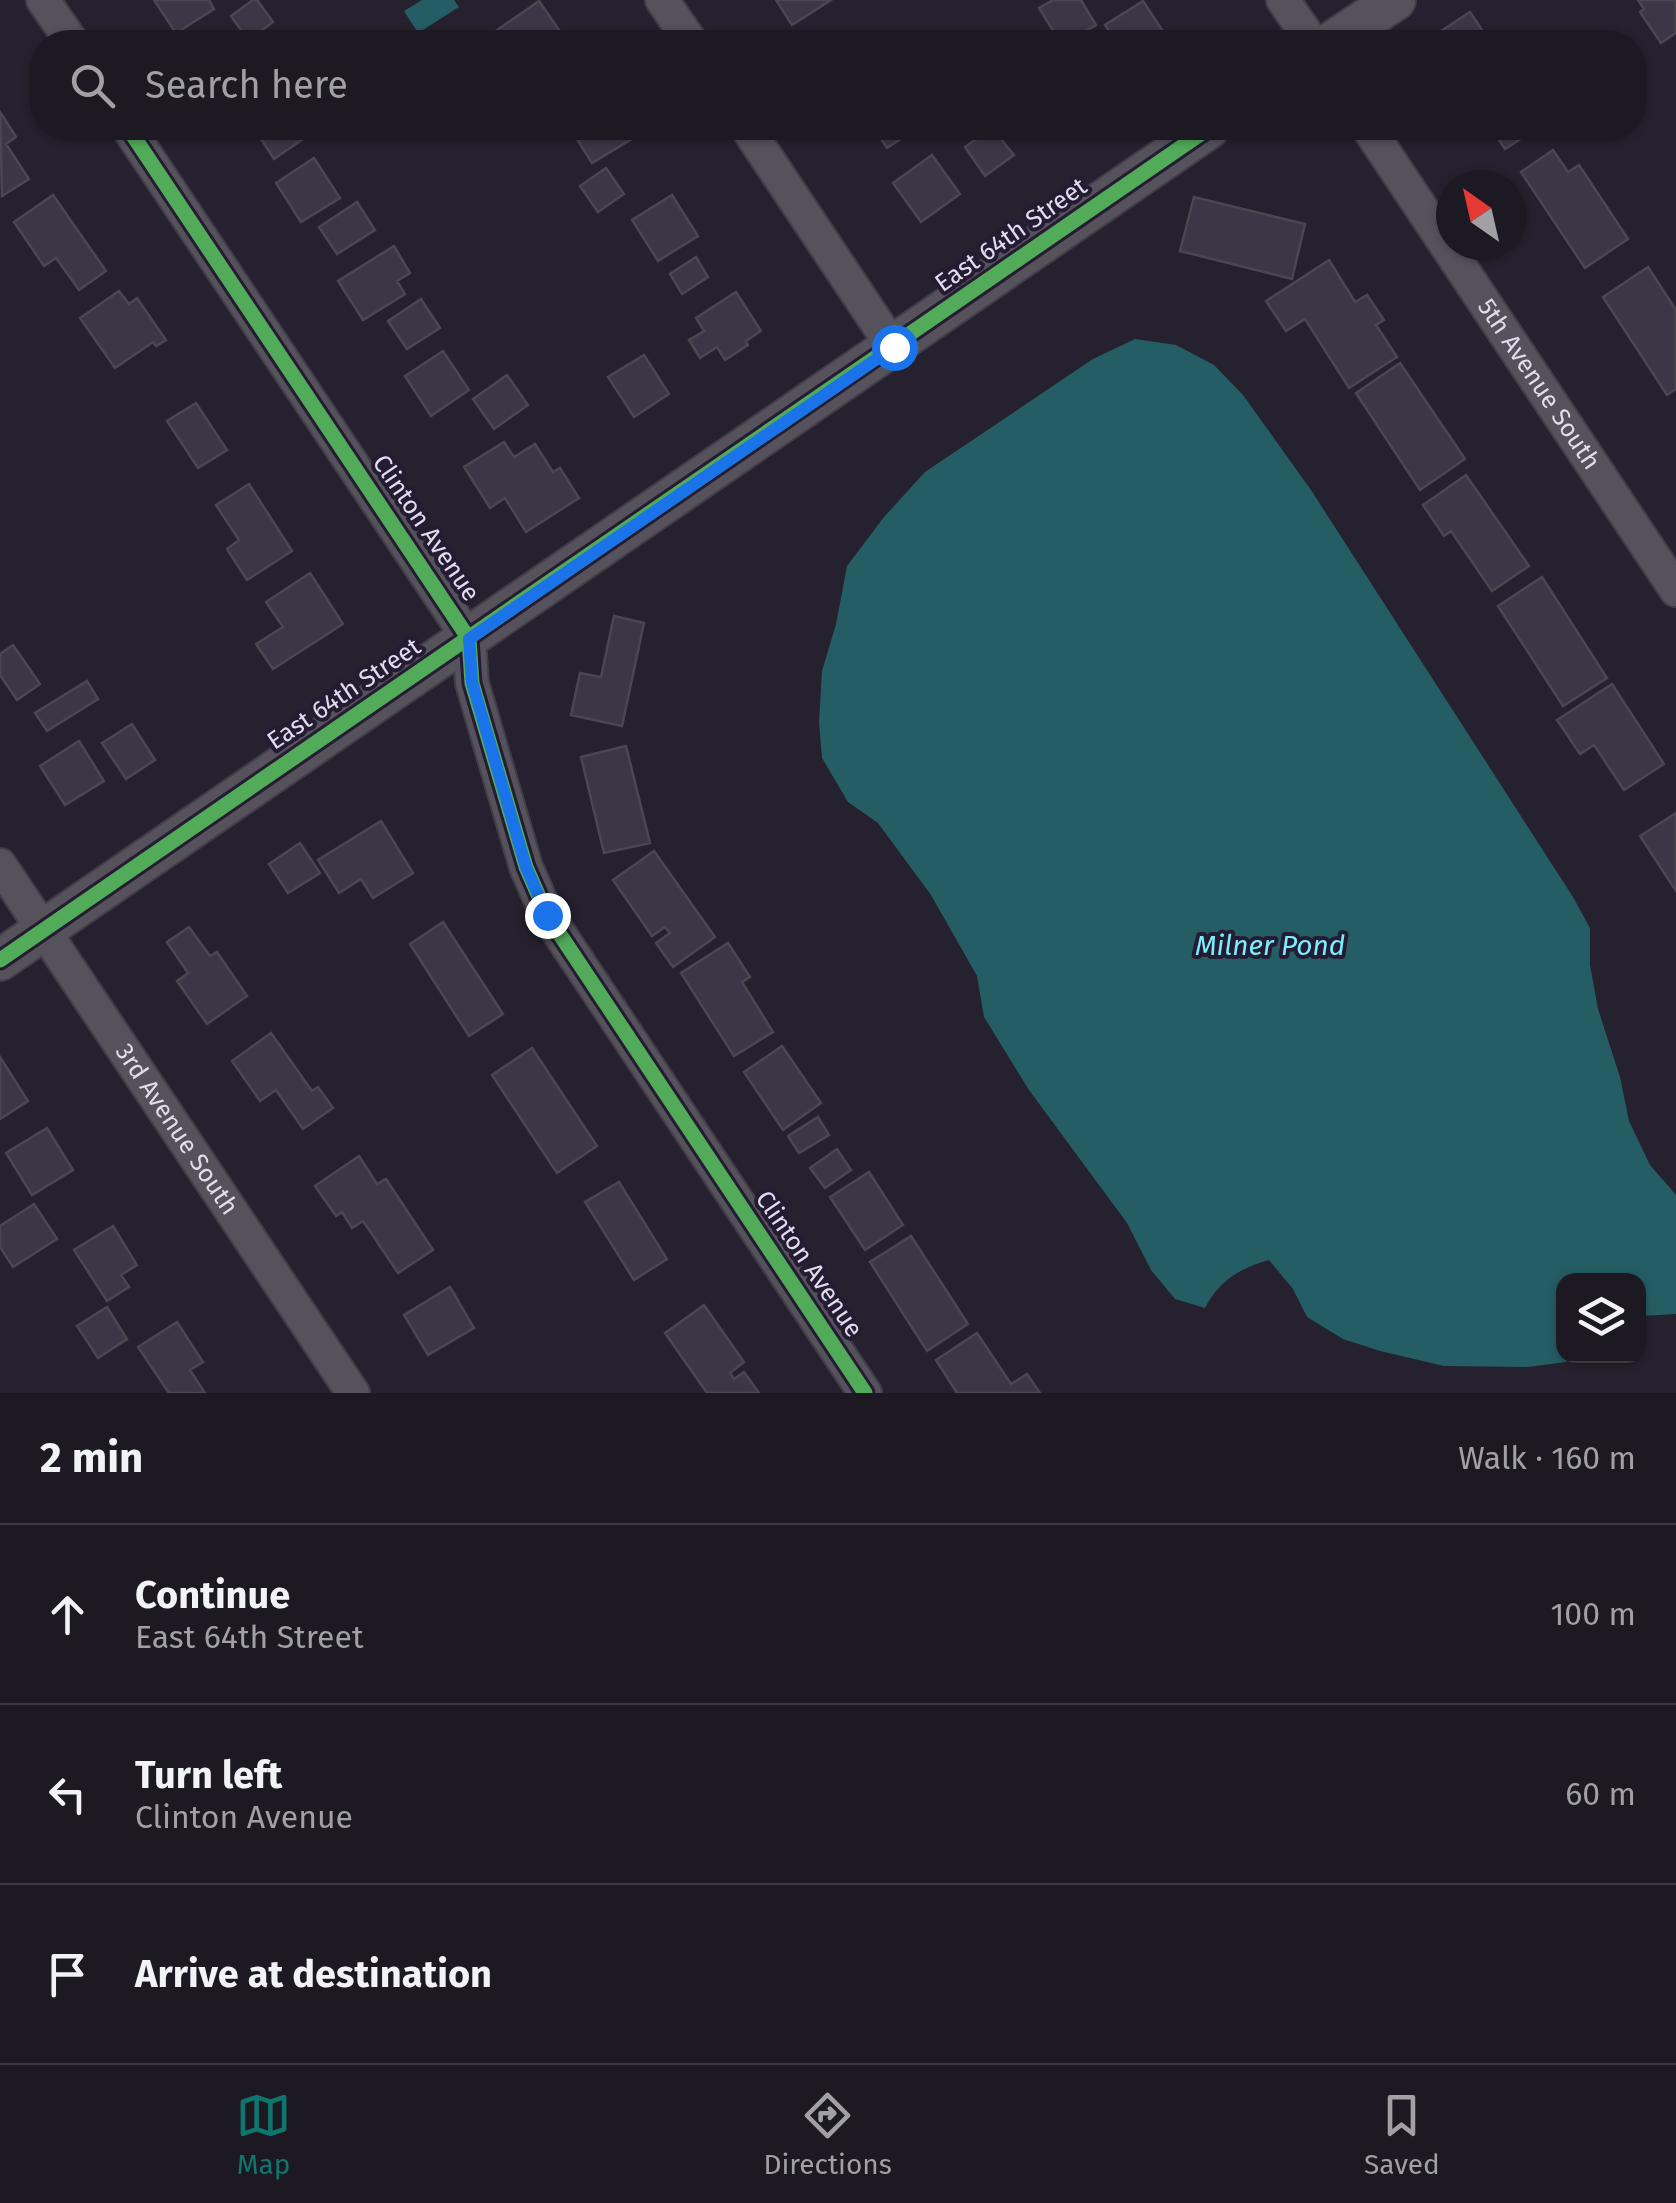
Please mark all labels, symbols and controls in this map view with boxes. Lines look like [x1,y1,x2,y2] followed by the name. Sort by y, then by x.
[30,30,1646,140] search box
[65,58,120,113] icon: search
[145,62,348,108] text: Search here
[1436,170,1526,260] north arrow
[929,171,1094,298] street label: East 64th Street
[1471,293,1606,475] street label: 5th Avenue South
[872,325,918,371] route start
[366,449,486,607] street label: Clinton Avenue
[262,631,427,756] street label: East 64th Street
[525,893,571,939] route end
[1195,929,1345,962] water label: Milner Pond
[109,1038,245,1220] street label: 3rd Avenue South
[749,1185,869,1343] street label: Clinton Avenue
[1556,1273,1646,1363] map controls
[1556,1273,1646,1363] button: layers
[40,1433,143,1483] text: 2 min
[1458,1439,1636,1477] text: Walk · 160 m
[135,1572,290,1618] text: Continue
[40,1587,95,1642] icon: ahead
[1551,1595,1636,1633] text: 100 m
[135,1618,363,1656] text: East 64th Street
[135,1752,282,1798] text: Turn left
[40,1767,95,1822] icon: left
[1565,1775,1636,1813] text: 60 m
[135,1798,353,1836] text: Clinton Avenue
[40,1947,95,2002] icon: arrive
[135,1951,492,1997] text: Arrive at destination
[236,2088,291,2181] tab: Map
[763,2088,892,2181] tab: Directions
[1364,2088,1440,2181] tab: Saved

